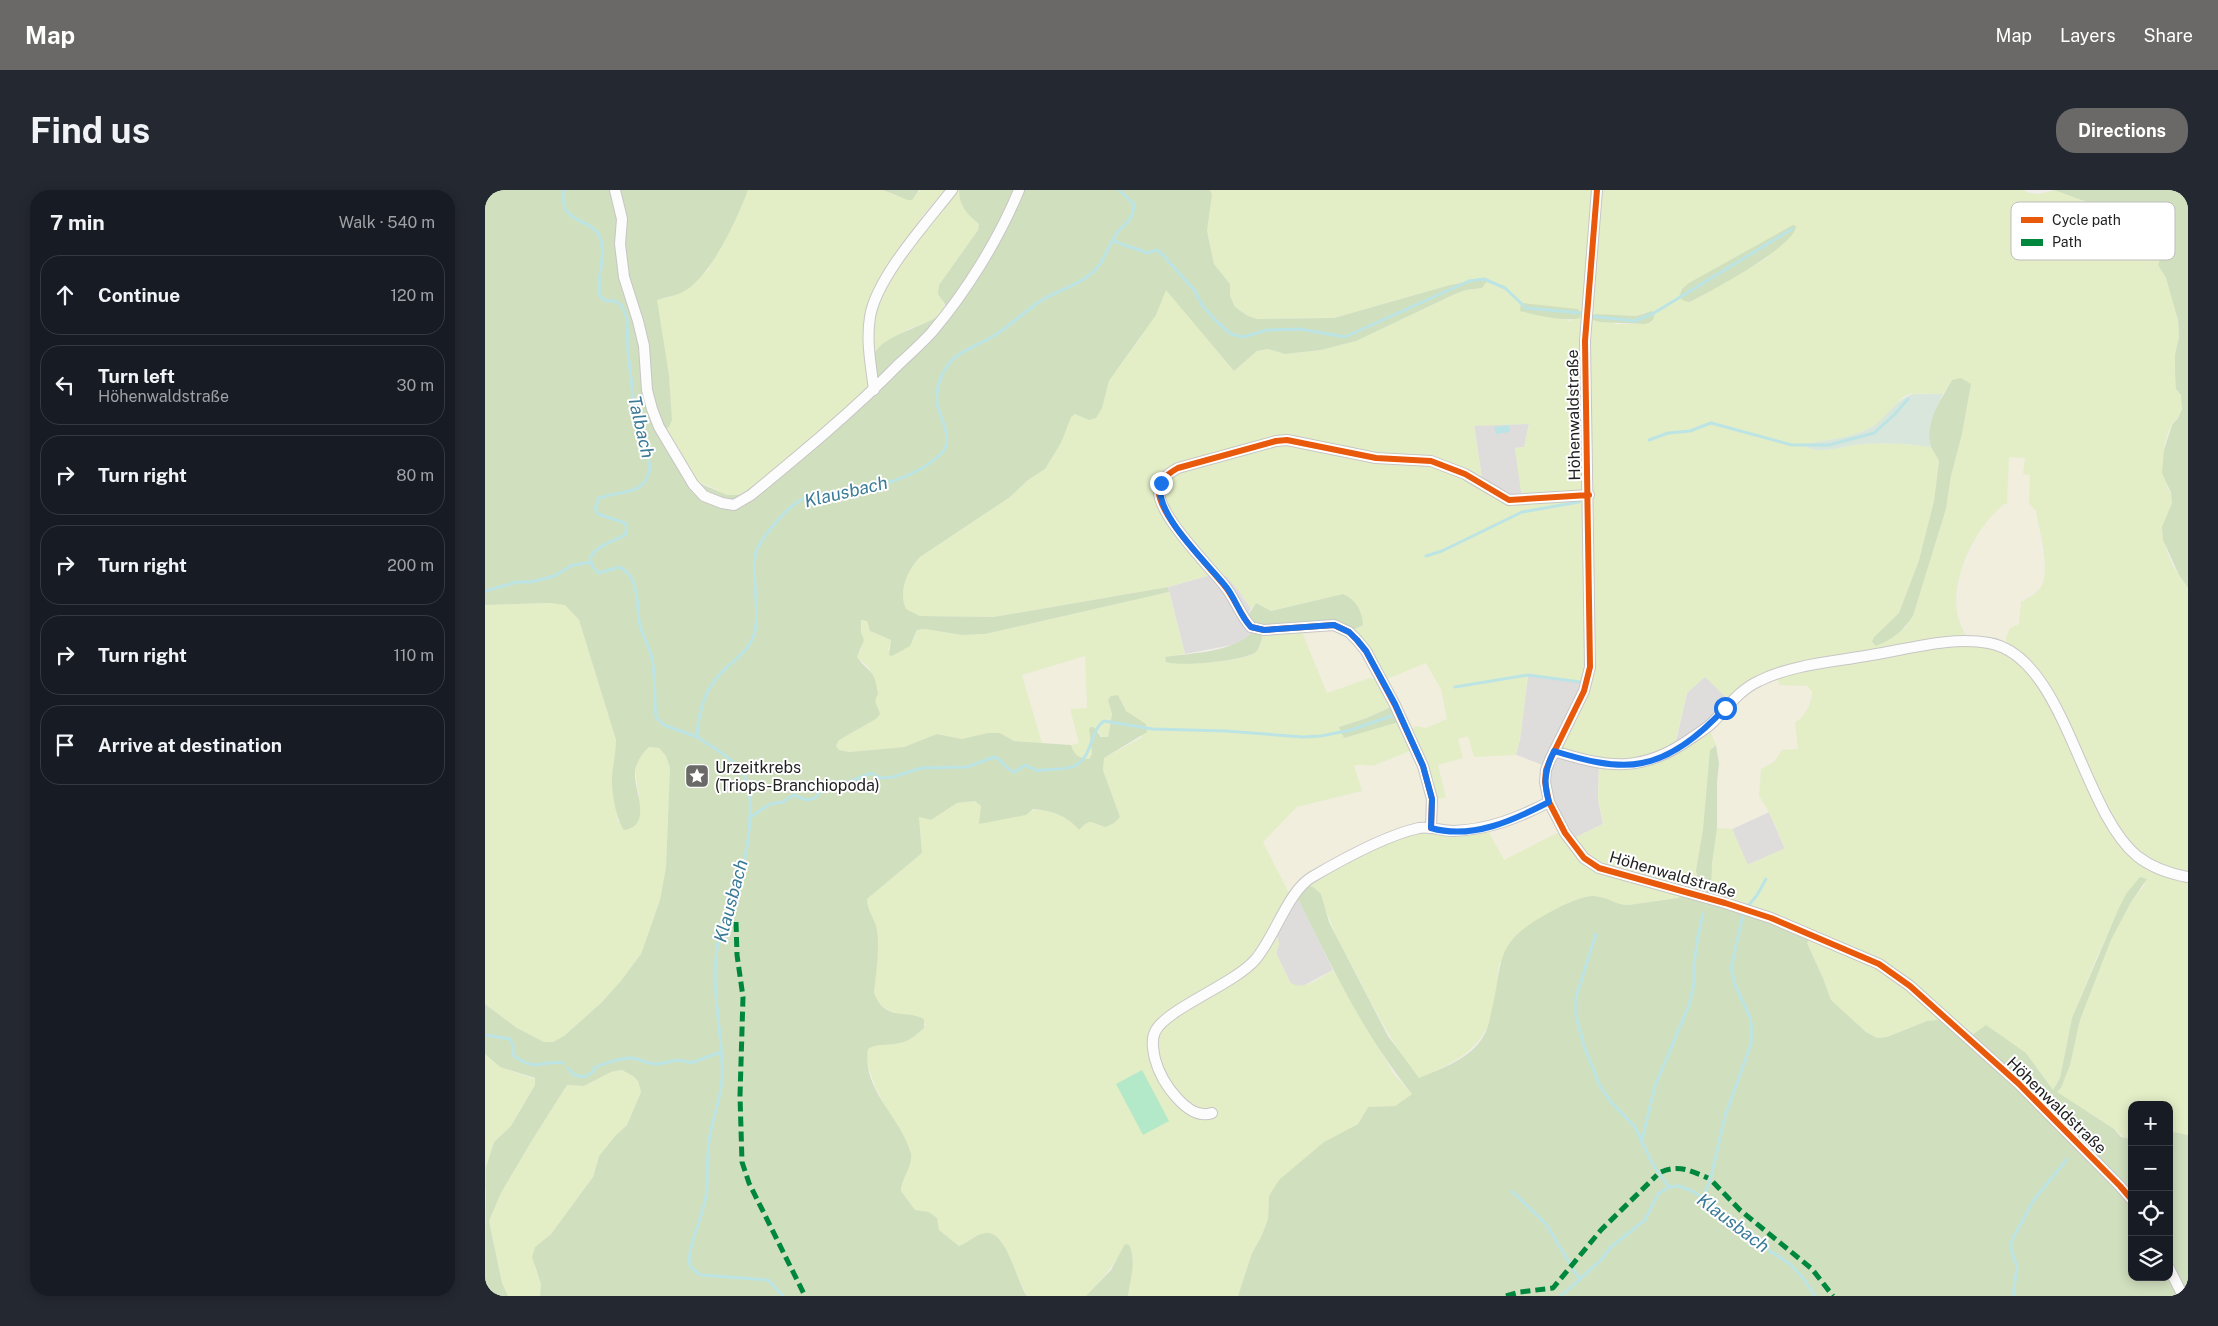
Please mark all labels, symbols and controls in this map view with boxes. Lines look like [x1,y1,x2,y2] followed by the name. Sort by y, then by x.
[25,21,75,49] text: Map
[1996,25,2032,46] text: Map
[2060,25,2116,46] text: Layers
[2144,25,2193,46] text: Share
[2056,108,2188,153] button: Directions
[30,110,150,151] text: Find us
[2011,202,2175,260] legend
[50,210,105,235] text: 7 min
[2052,212,2121,228] text: Cycle path
[339,213,435,232] text: Walk · 540 m
[2052,234,2082,250] text: Path
[51,281,79,309] icon: ahead
[98,284,180,306] text: Continue
[390,286,434,305] text: 120 m
[1563,349,1584,481] street label: Höhenwaldstraße
[98,365,175,387] text: Turn left
[51,371,79,399] icon: left
[397,376,434,395] text: 30 m
[98,387,229,406] text: Höhenwaldstraße
[624,394,659,460] water label: Talbach
[51,461,79,489] icon: right
[98,464,187,486] text: Turn right
[396,466,434,485] text: 80 m
[802,472,890,511] water label: Klausbach
[1150,472,1173,495] route end
[51,551,79,579] icon: right
[98,554,187,576] text: Turn right
[387,556,434,575] text: 200 m
[51,641,79,669] icon: right
[98,644,187,666] text: Turn right
[393,646,434,665] text: 110 m
[1714,697,1737,720] route start
[51,731,79,759] icon: arrive
[98,734,282,756] text: Arrive at destination
[715,758,880,795] place label: Urzeitkrebs (Triops-Branchiopoda)
[684,763,710,789] place icon: Urzeitkrebs (Triops-Branchiopoda)
[1607,847,1738,902] street label: Höhenwaldstraße
[709,857,752,945] water label: Klausbach
[2003,1053,2110,1158] street label: Höhenwaldstraße
[2128,1101,2173,1281] map controls
[2128,1101,2173,1146] button: +
[2128,1146,2173,1191] button: −
[1693,1189,1774,1257] water label: Klausbach
[2128,1191,2173,1236] button: locate
[2128,1236,2173,1281] button: layers

